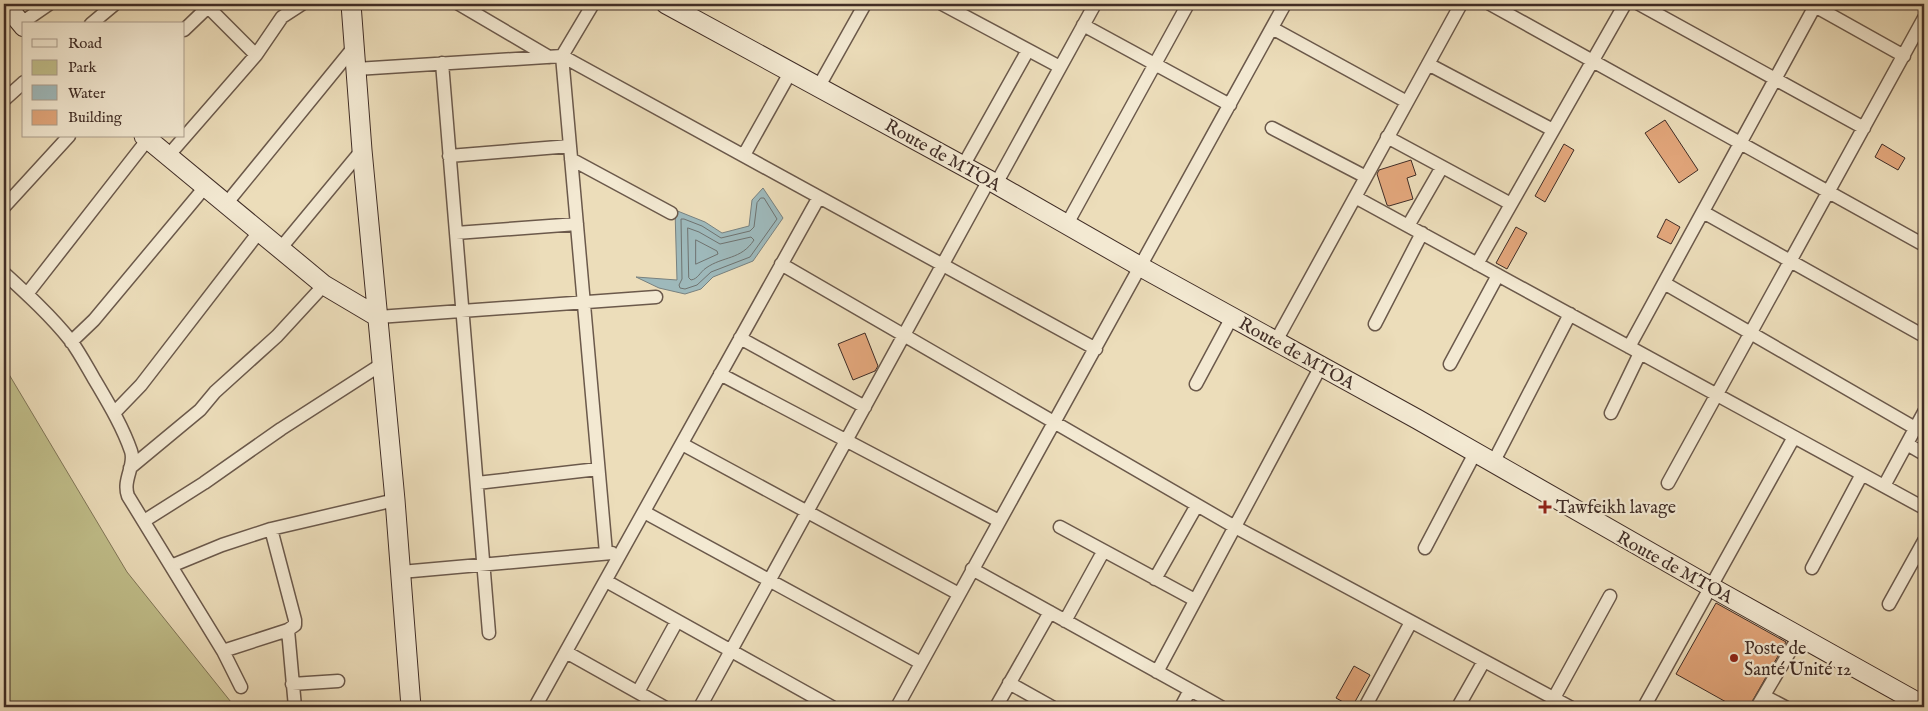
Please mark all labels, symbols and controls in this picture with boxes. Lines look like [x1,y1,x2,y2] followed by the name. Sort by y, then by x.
[22,22,185,138] legend
[68,34,103,53] text: Road
[68,58,98,77] text: Park
[68,84,106,103] text: Water
[68,108,123,127] text: Building
[880,115,1005,198] street label: Route de MTOA
[1234,313,1359,396] street label: Route de MTOA
[1556,497,1676,520] place label: Tawfeikh lavage
[1538,500,1552,514] marker: Tawfeikh lavage
[1612,527,1737,610] street label: Route de MTOA
[1744,638,1852,682] place label: Poste de Santé Unité 12
[1728,652,1740,664] marker: Poste de Santé Unité 12

